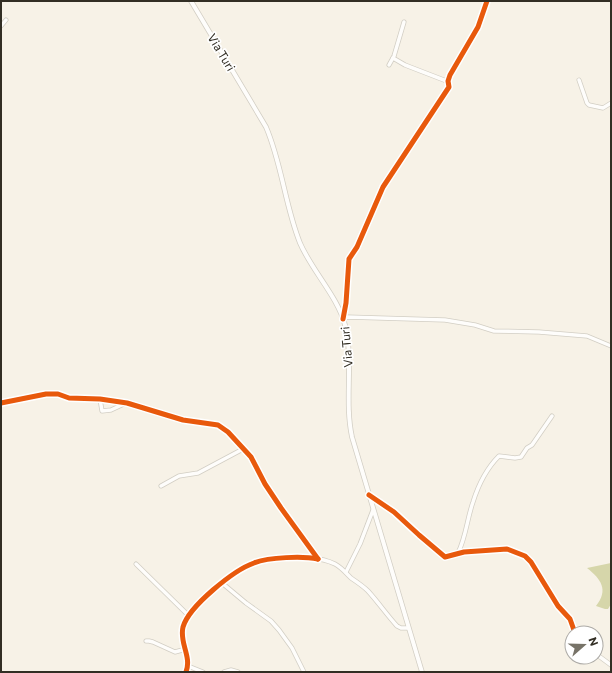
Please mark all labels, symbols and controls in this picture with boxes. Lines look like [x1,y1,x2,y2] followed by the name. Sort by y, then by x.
[205,31,239,73] street label: Via Turi
[337,326,355,368] street label: Via Turi
[564,625,604,665] north arrow
[586,635,601,648] text: N

